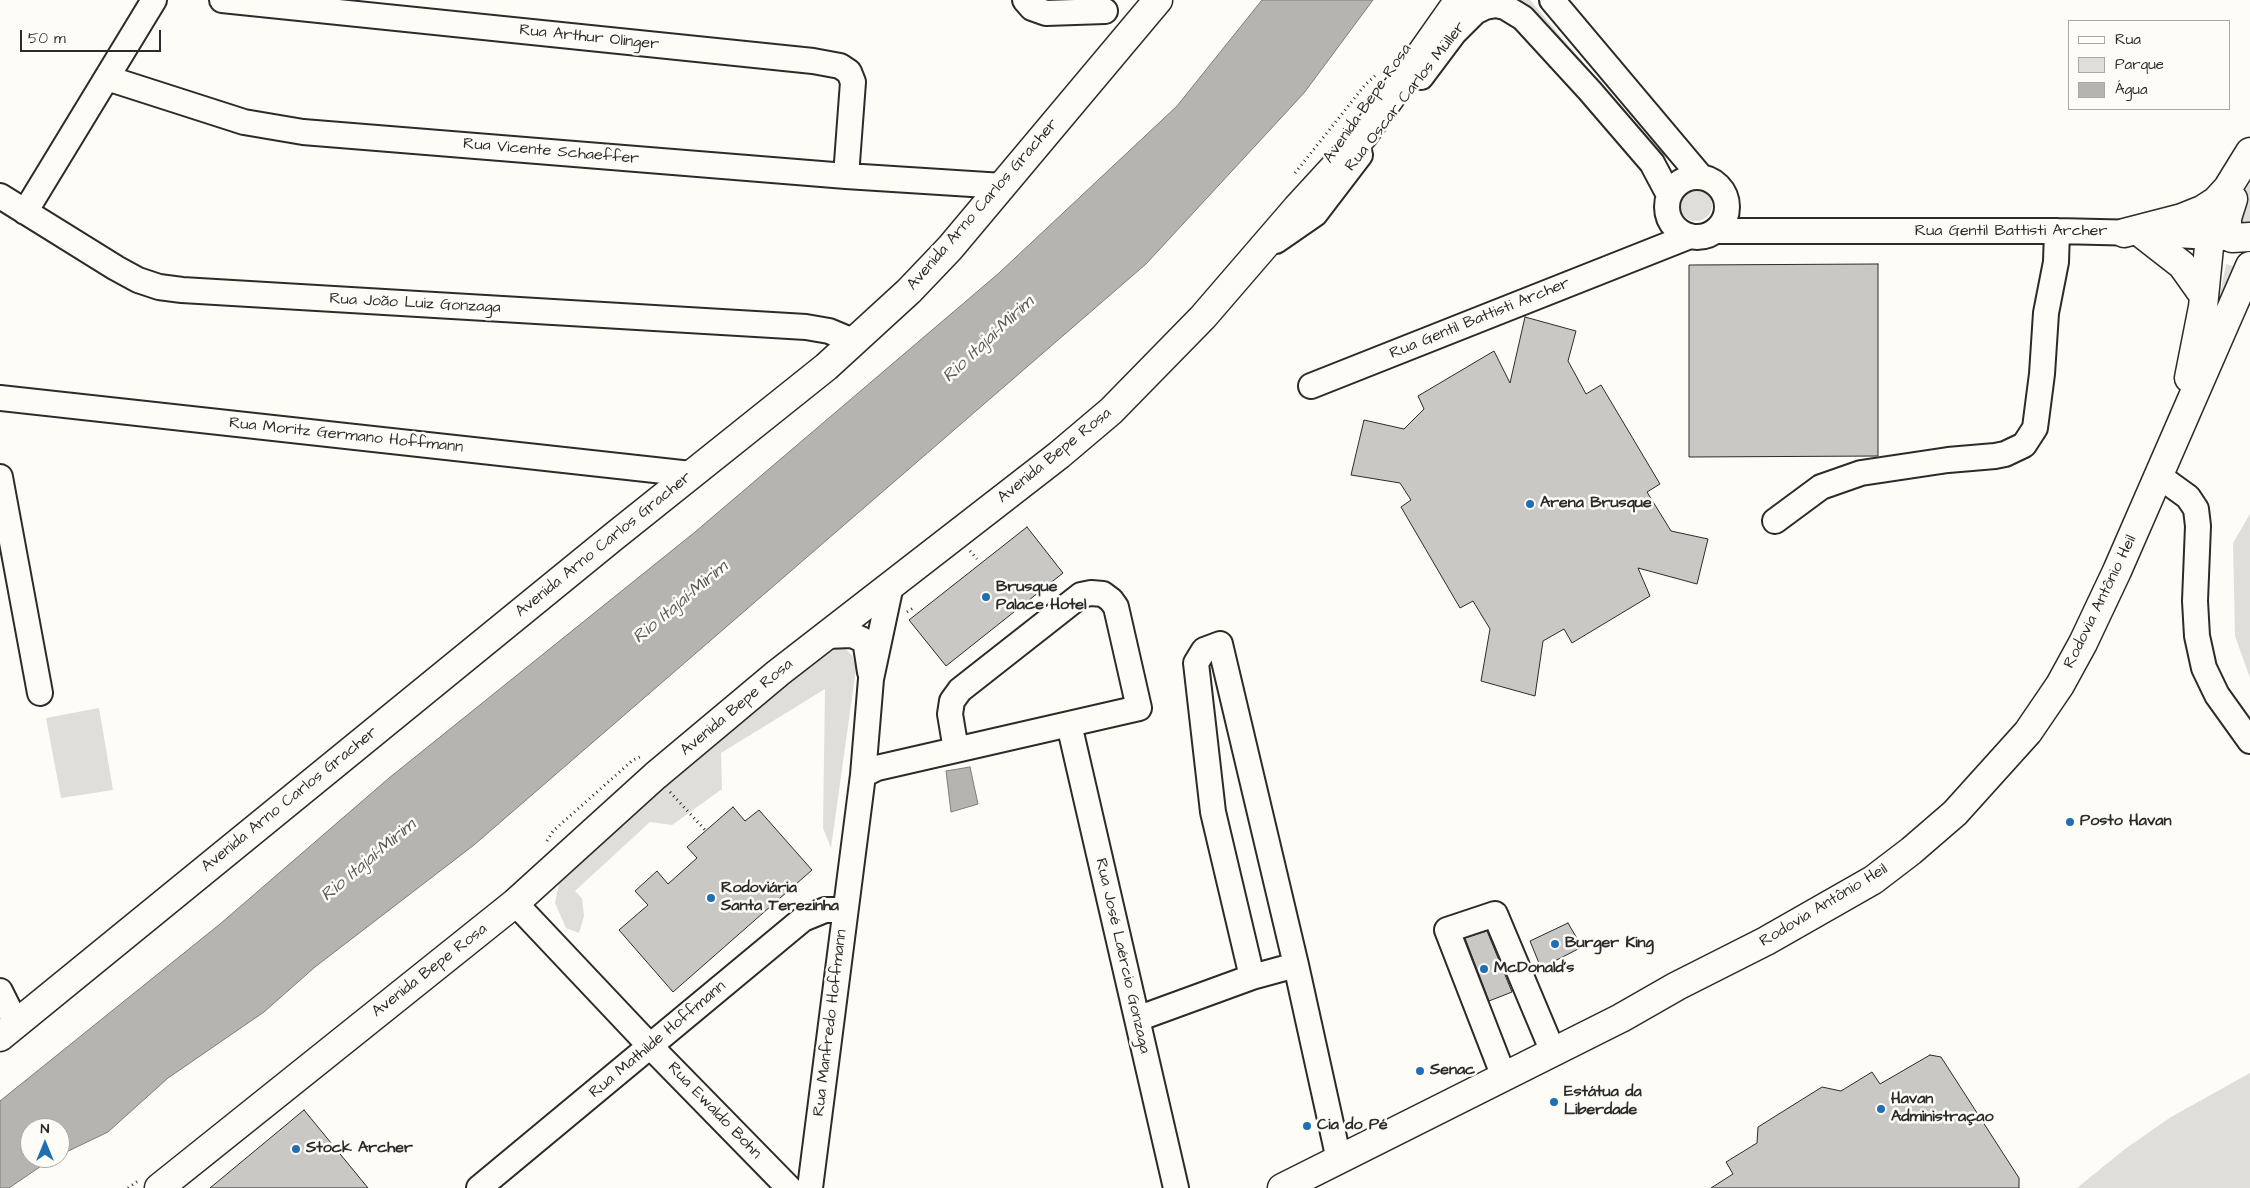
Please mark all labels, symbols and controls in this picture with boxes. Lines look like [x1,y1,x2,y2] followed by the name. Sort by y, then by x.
[1342,18,1470,176] street label: Rua Oscar Carlos Müller
[22,20,164,52] scale bar
[2068,20,2230,110] legend
[518,21,660,55] street label: Rua Arthur Olinger
[28,28,66,49] text: 50 m
[2115,29,2141,50] text: Rua
[1320,41,1416,167] street label: Avenida Bepe Rosa
[2115,54,2164,75] text: Parque
[2115,79,2148,100] text: Água
[903,115,1063,295] street label: Avenida Arno Carlos Gracher
[462,135,640,169] street label: Rua Vicente Schaeffer
[1915,222,2107,242] street label: Rua Gentil Battisti Archer
[1387,274,1573,364] street label: Rua Gentil Battisti Archer
[329,290,501,318] street label: Rua João Luiz Gonzaga
[939,292,1039,388] water label: Rio Itajaí-Mirim
[994,404,1116,508] street label: Avenida Bepe Rosa
[228,414,464,458] street label: Rua Moritz Germano Hoffmann
[512,468,696,622] street label: Avenida Arno Carlos Gracher
[1540,494,1652,514] place label: Arena Brusque
[1524,498,1536,510] marker: Arena Brusque
[2060,532,2142,672] street label: Rodovia Antônio Heil
[629,557,733,649] water label: Rio Itajaí-Mirim
[996,578,1087,616] place label: Brusque Palace Hotel
[980,591,992,603] marker: Brusque Palace Hotel
[677,655,797,761] street label: Avenida Bepe Rosa
[198,723,382,877] street label: Avenida Arno Carlos Gracher
[2080,812,2171,832] place label: Posto Havan
[317,815,421,907] water label: Rio Itajaí-Mirim
[2064,816,2076,828] marker: Posto Havan
[1090,856,1154,1056] street label: Rua José Laércio Gonzaga
[1757,860,1891,952] street label: Rodovia Antônio Heil
[721,879,839,917] place label: Rodoviária Santa Terezinha
[705,892,717,904] marker: Rodoviária Santa Terezinha
[369,920,491,1022] street label: Avenida Bepe Rosa
[810,928,852,1118] street label: Rua Manfredo Hoffmann
[1565,934,1654,954] place label: Burger King
[1549,938,1561,950] marker: Burger King
[1494,959,1574,979] place label: McDonald's
[1478,963,1490,975] marker: McDonald's
[586,977,730,1103] street label: Rua Mathilde Hoffmann
[663,1059,765,1163] street label: Rua Ewaldo Bohn
[1430,1061,1475,1081] place label: Senac
[1414,1065,1426,1077] marker: Senac
[1564,1083,1642,1121] place label: Estátua da Liberdade
[1891,1090,1993,1128] place label: Havan Administraçao
[1548,1096,1560,1108] marker: Estátua da Liberdade
[1875,1103,1887,1115] marker: Havan Administraçao
[1317,1116,1388,1136] place label: Cia do Pé
[20,1118,70,1168] north arrow
[41,1119,49,1139] text: N
[1301,1120,1313,1132] marker: Cia do Pé
[306,1139,413,1159] place label: Stock Archer
[290,1143,302,1155] marker: Stock Archer

